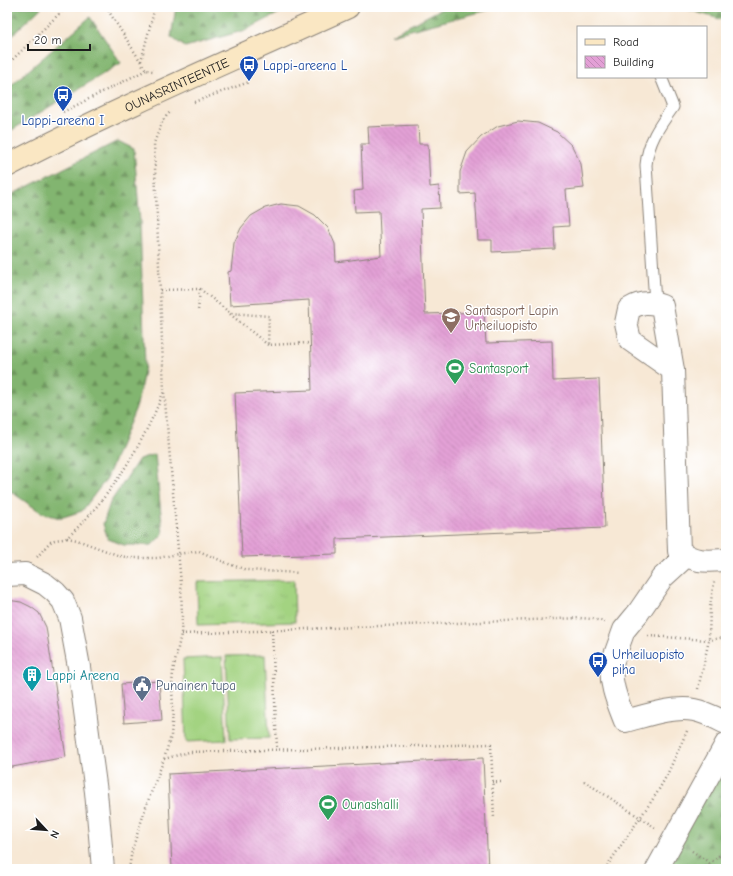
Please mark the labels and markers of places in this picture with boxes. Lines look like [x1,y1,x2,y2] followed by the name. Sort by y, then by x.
[238,54,260,82] bus stop icon: Lappi-areena L
[263,58,348,73] place label: Lappi-areena L
[52,84,74,112] bus stop icon: Lappi-areena I
[22,113,104,128] place label: Lappi-areena I
[465,303,559,333] place label: Santasport Lapin Urheiluopisto
[440,306,462,334] school or university icon: Santasport Lapin Urheiluopisto
[444,357,466,385] sports icon: Santasport
[469,361,529,376] place label: Santasport
[612,647,685,677] place label: Urheiluopisto piha
[587,650,609,678] bus stop icon: Urheiluopisto piha
[21,664,43,692] building icon: Lappi Areena
[46,668,119,683] place label: Lappi Areena
[131,674,153,702] public building icon: Punainen tupa
[156,678,236,693] place label: Punainen tupa
[317,793,339,821] sports icon: Ounashalli
[342,797,399,812] place label: Ounashalli

